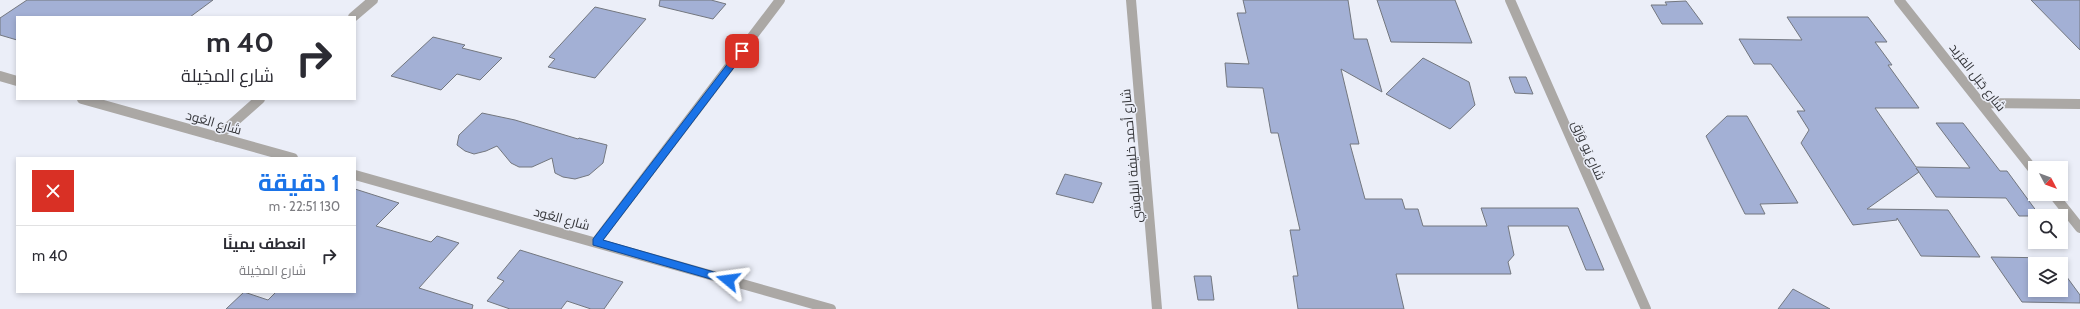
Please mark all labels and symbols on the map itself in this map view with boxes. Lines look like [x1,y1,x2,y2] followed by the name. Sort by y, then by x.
[725,34,759,68] pin
[1946,40,2010,115] street label: شارع جَبَل الفرَيد
[1117,88,1148,224] street label: شارع أحمد خليفة البلوشي
[184,106,244,139] street label: شارع العُود
[1568,118,1609,183] street label: شارع يَو وَرَق
[2028,161,2068,201] north arrow
[532,203,592,234] street label: شارع العُود
[707,259,749,301] position arrow

